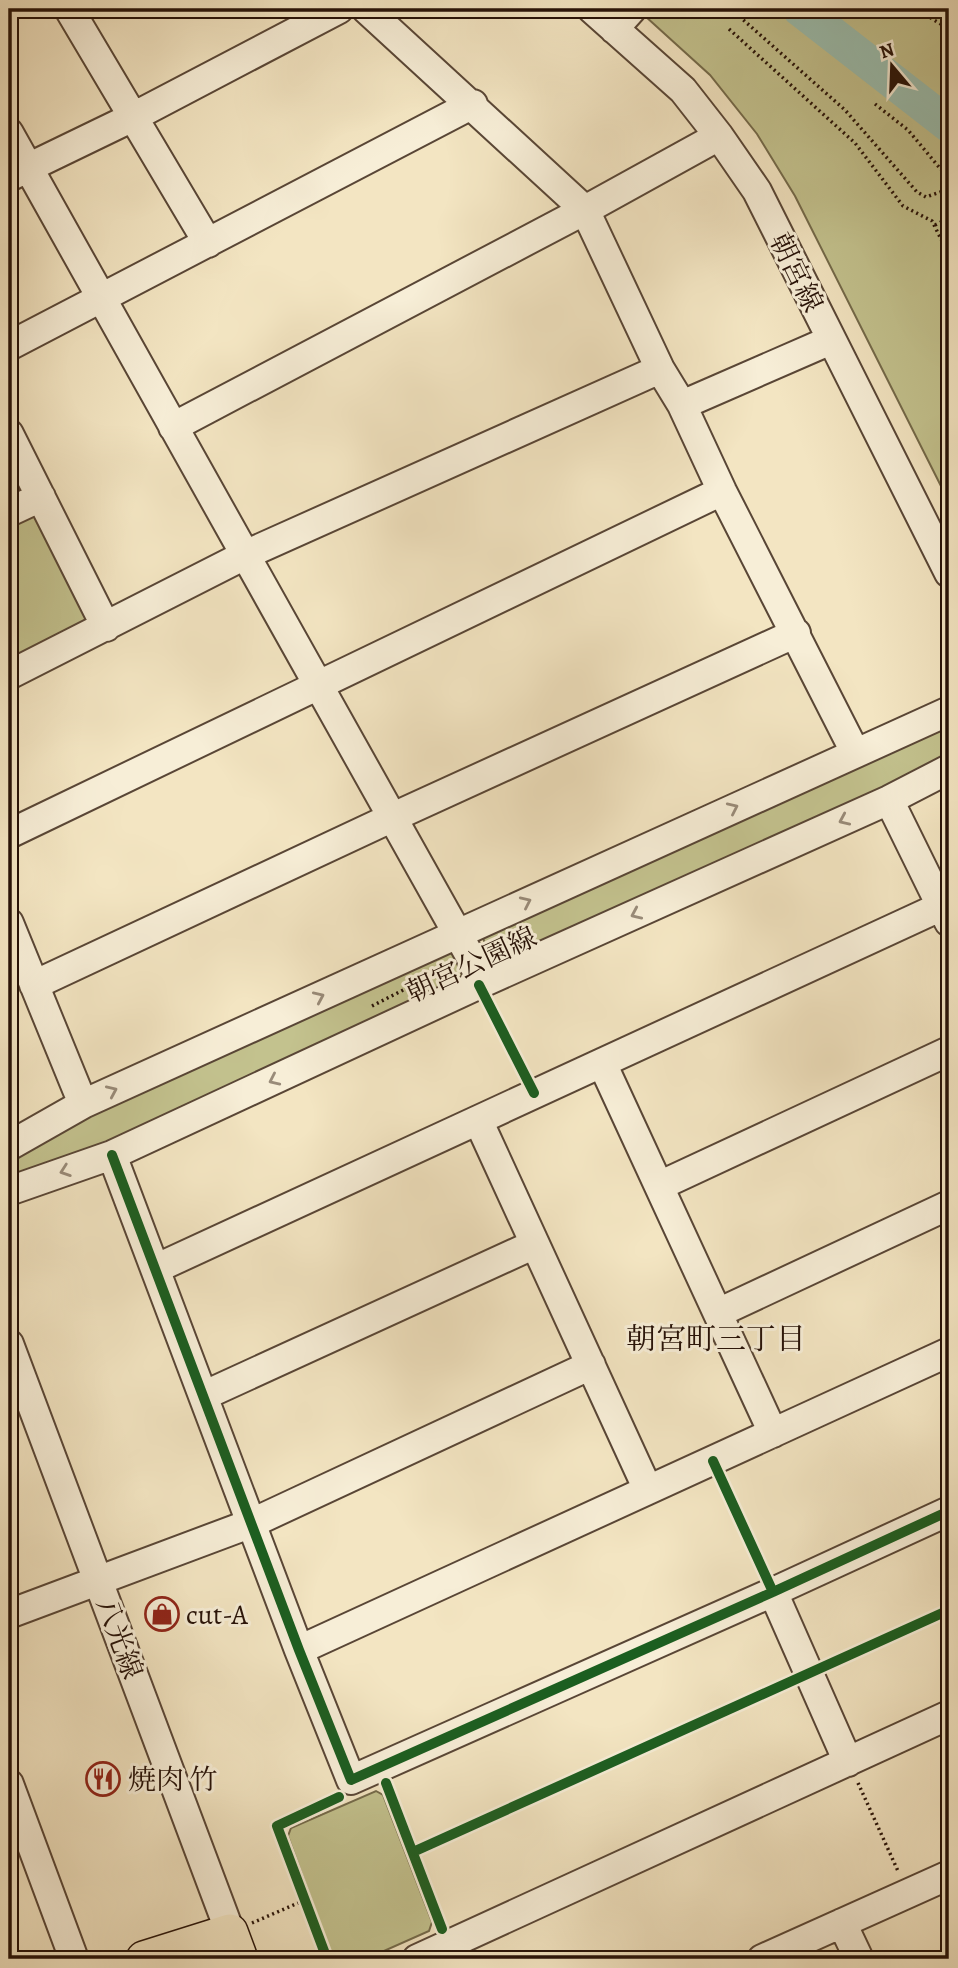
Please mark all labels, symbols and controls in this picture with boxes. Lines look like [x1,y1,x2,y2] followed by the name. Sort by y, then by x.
[856,32,926,102] north arrow
[876,36,898,65] text: N
[761,226,832,319] street label: 朝宮線
[726,802,738,816] one-way arrow
[838,812,851,826] one-way arrow
[519,897,531,911] one-way arrow
[631,906,643,920] one-way arrow
[400,918,543,1012] street label: 朝宮公園線
[312,991,324,1005] one-way arrow
[269,1072,281,1086] one-way arrow
[105,1085,117,1099] one-way arrow
[60,1163,72,1177] one-way arrow
[626,1319,806,1359] district label: 朝宮町三丁目
[87,1592,151,1684] street label: 八光線
[143,1595,181,1633] shop icon: cut-A
[186,1596,249,1634] place label: cut-A
[84,1760,122,1798] restaurant icon: 焼肉 竹
[128,1761,218,1799] place label: 焼肉 竹

